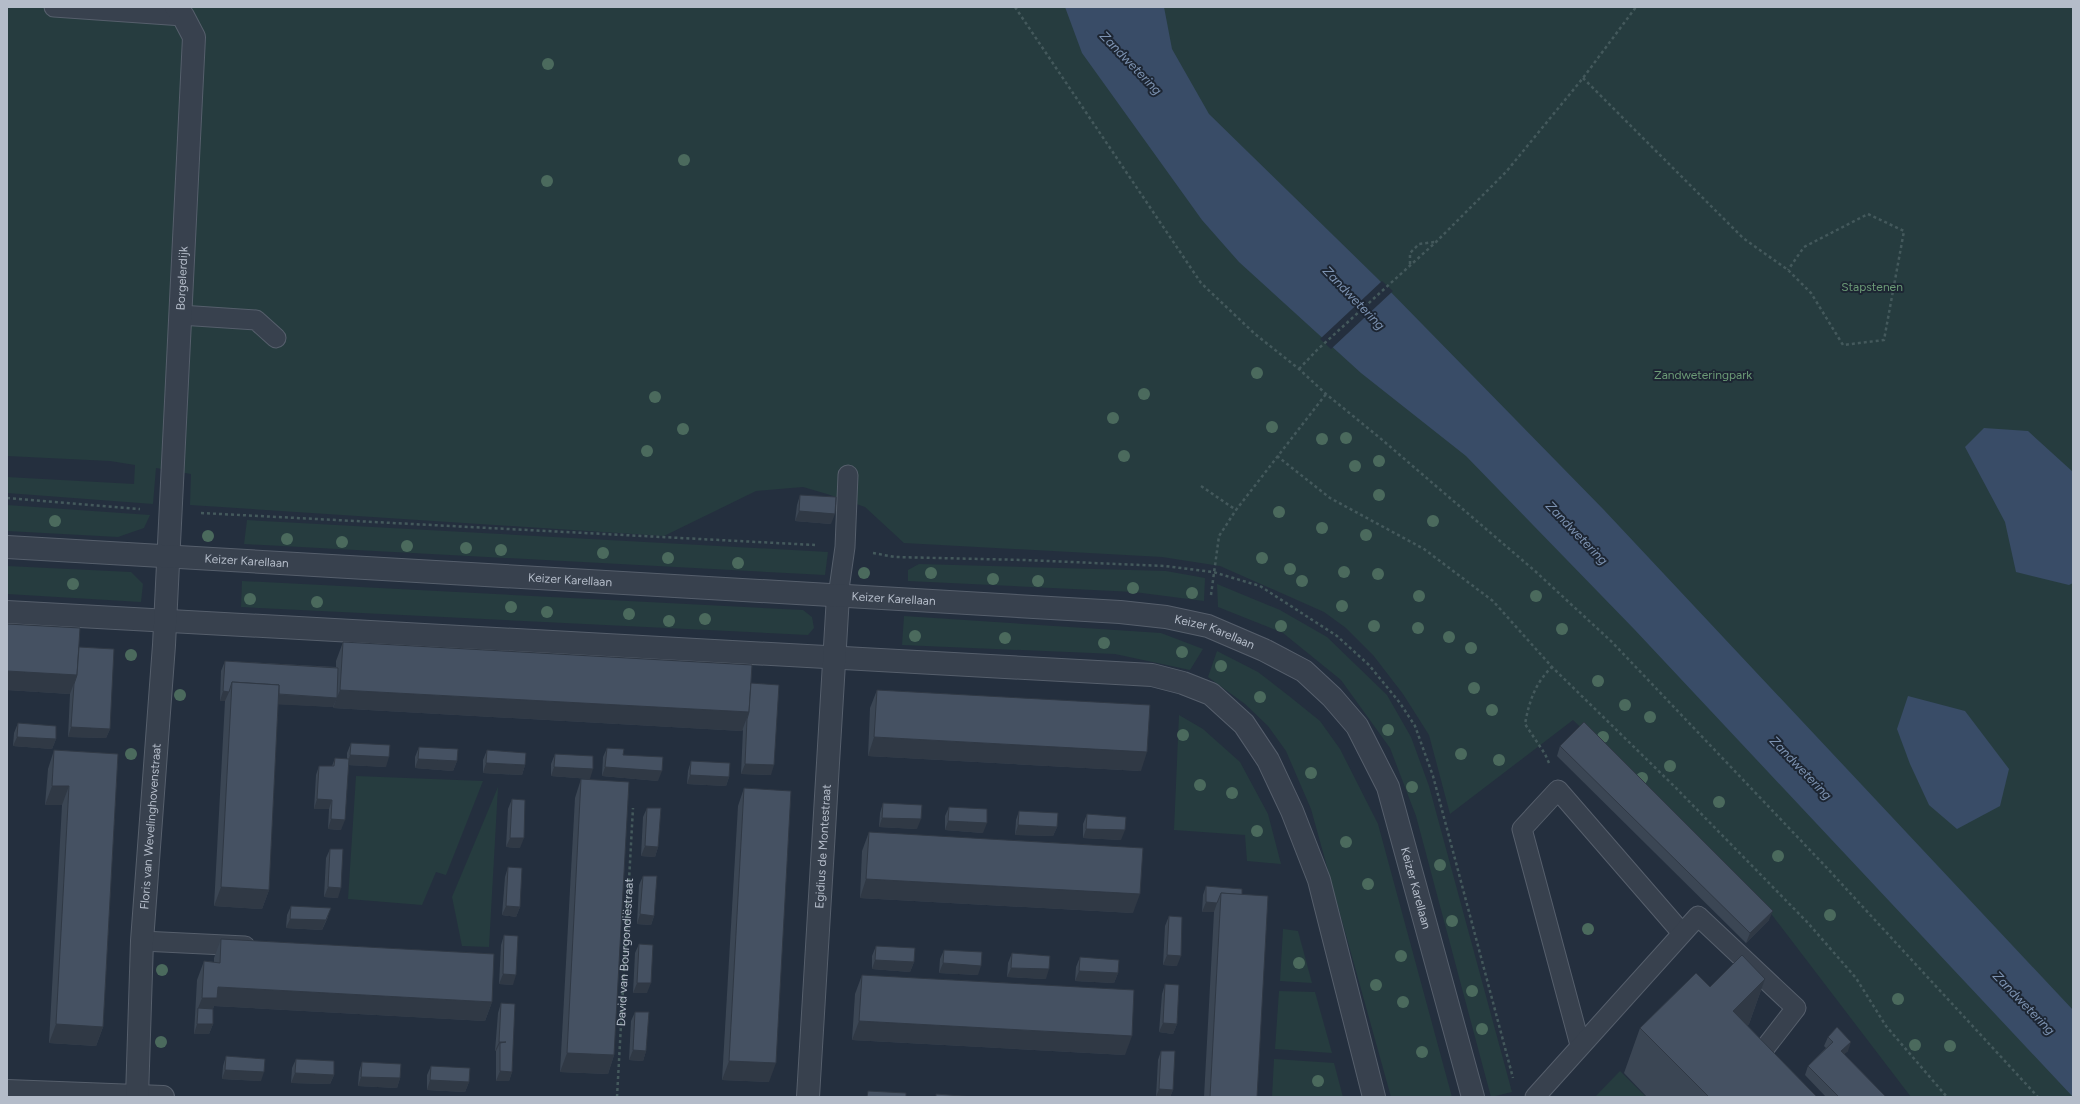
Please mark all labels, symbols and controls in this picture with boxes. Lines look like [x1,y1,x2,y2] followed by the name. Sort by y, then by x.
[1097,28,1165,98] water label: Zandwetering
[174,246,191,311] street label: Borgelerdijk
[1320,263,1388,333] water label: Zandwetering
[1841,280,1903,294] park label: Stapstenen
[1654,368,1752,382] park label: Zandweteringpark
[1543,498,1611,568] water label: Zandwetering
[204,552,289,570] street label: Keizer Karellaan
[528,570,613,589] street label: Keizer Karellaan
[851,589,936,608] street label: Keizer Karellaan
[1173,612,1257,652] street label: Keizer Karellaan
[1767,733,1835,803] water label: Zandwetering
[137,742,164,910] street label: Floris van Wevelinghovenstraat
[812,783,834,909] street label: Egidius de Montestraat
[1398,846,1434,931] street label: Keizer Karellaan
[614,877,636,1027] street label: David van Bourgondiëstraat
[1990,968,2058,1038] water label: Zandwetering

